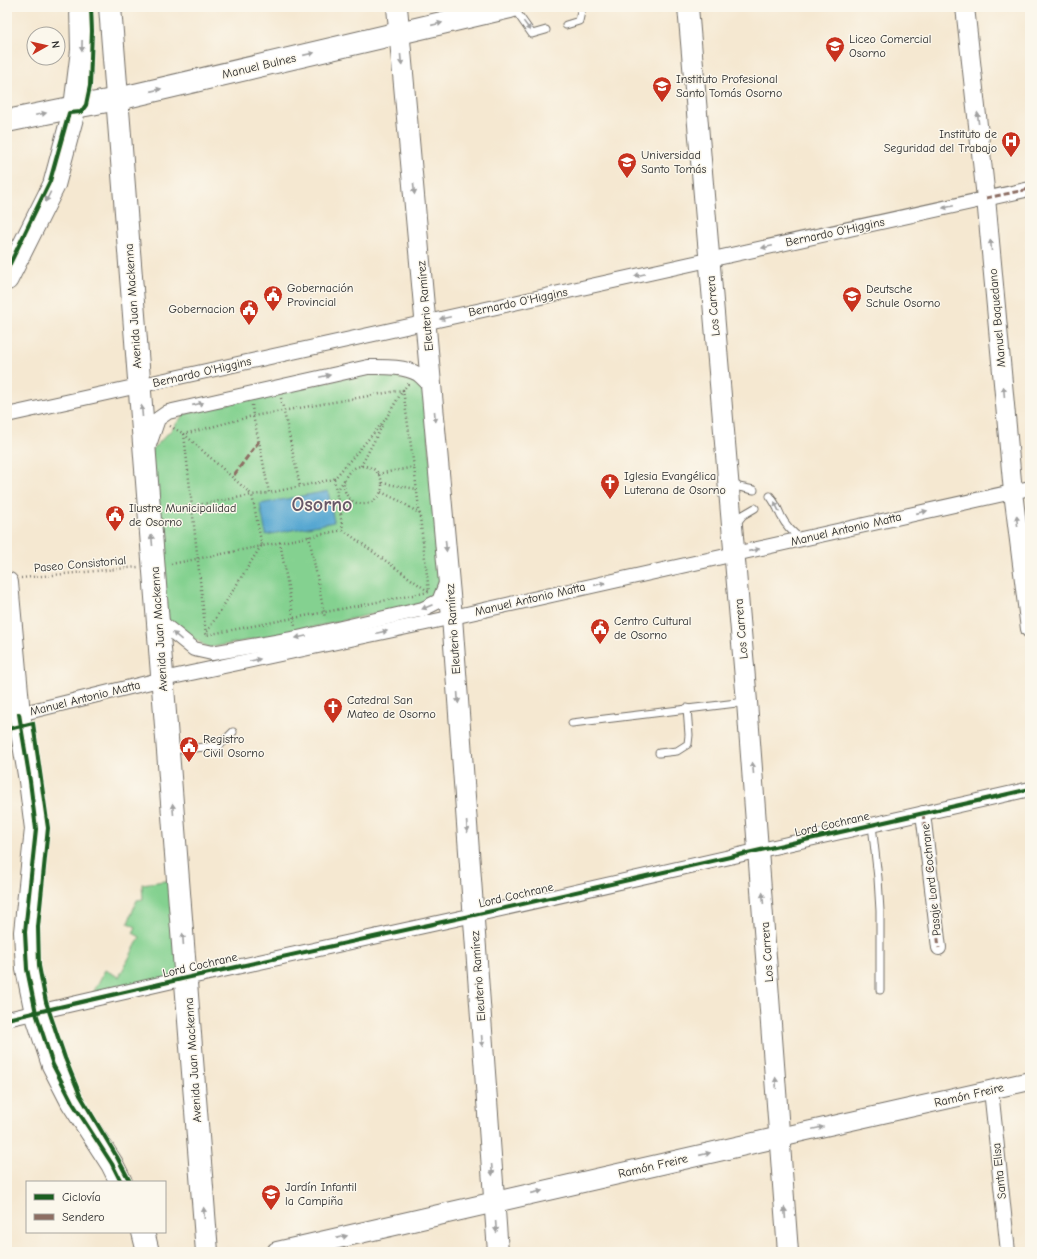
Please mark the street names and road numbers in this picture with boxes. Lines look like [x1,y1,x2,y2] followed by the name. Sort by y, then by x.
[221,51,297,81] street label: Manuel Bulnes
[784,215,886,249] street label: Bernardo O'Higgins
[122,243,144,369] street label: Avenida Juan Mackenna
[414,259,436,352] street label: Eleuterio Ramírez
[986,268,1008,368] street label: Manuel Baquedano
[703,275,723,337] street label: Los Carrera
[467,285,569,319] street label: Bernardo O'Higgins
[151,354,253,390] street label: Bernardo O'Higgins
[789,509,903,549] street label: Manuel Antonio Matta
[33,553,127,575] street label: Paseo Consistorial
[148,566,170,692] street label: Avenida Juan Mackenna
[473,579,587,619] street label: Manuel Antonio Matta
[443,583,463,675] street label: Eleuterio Ramírez
[731,598,751,660] street label: Los Carrera
[28,677,142,719] street label: Manuel Antonio Matta
[793,809,871,839] street label: Lord Cochrane
[918,823,944,937] street label: Pasaje Lord Cochrane
[477,880,555,910] street label: Lord Cochrane
[758,921,776,983] street label: Los Carrera
[468,930,488,1022] street label: Eleuterio Ramírez
[161,950,239,980] street label: Lord Cochrane
[182,997,204,1123] street label: Avenida Juan Mackenna
[933,1080,1005,1110] street label: Ramón Freire
[989,1142,1009,1200] street label: Santa Elisa
[617,1151,689,1181] street label: Ramón Freire

